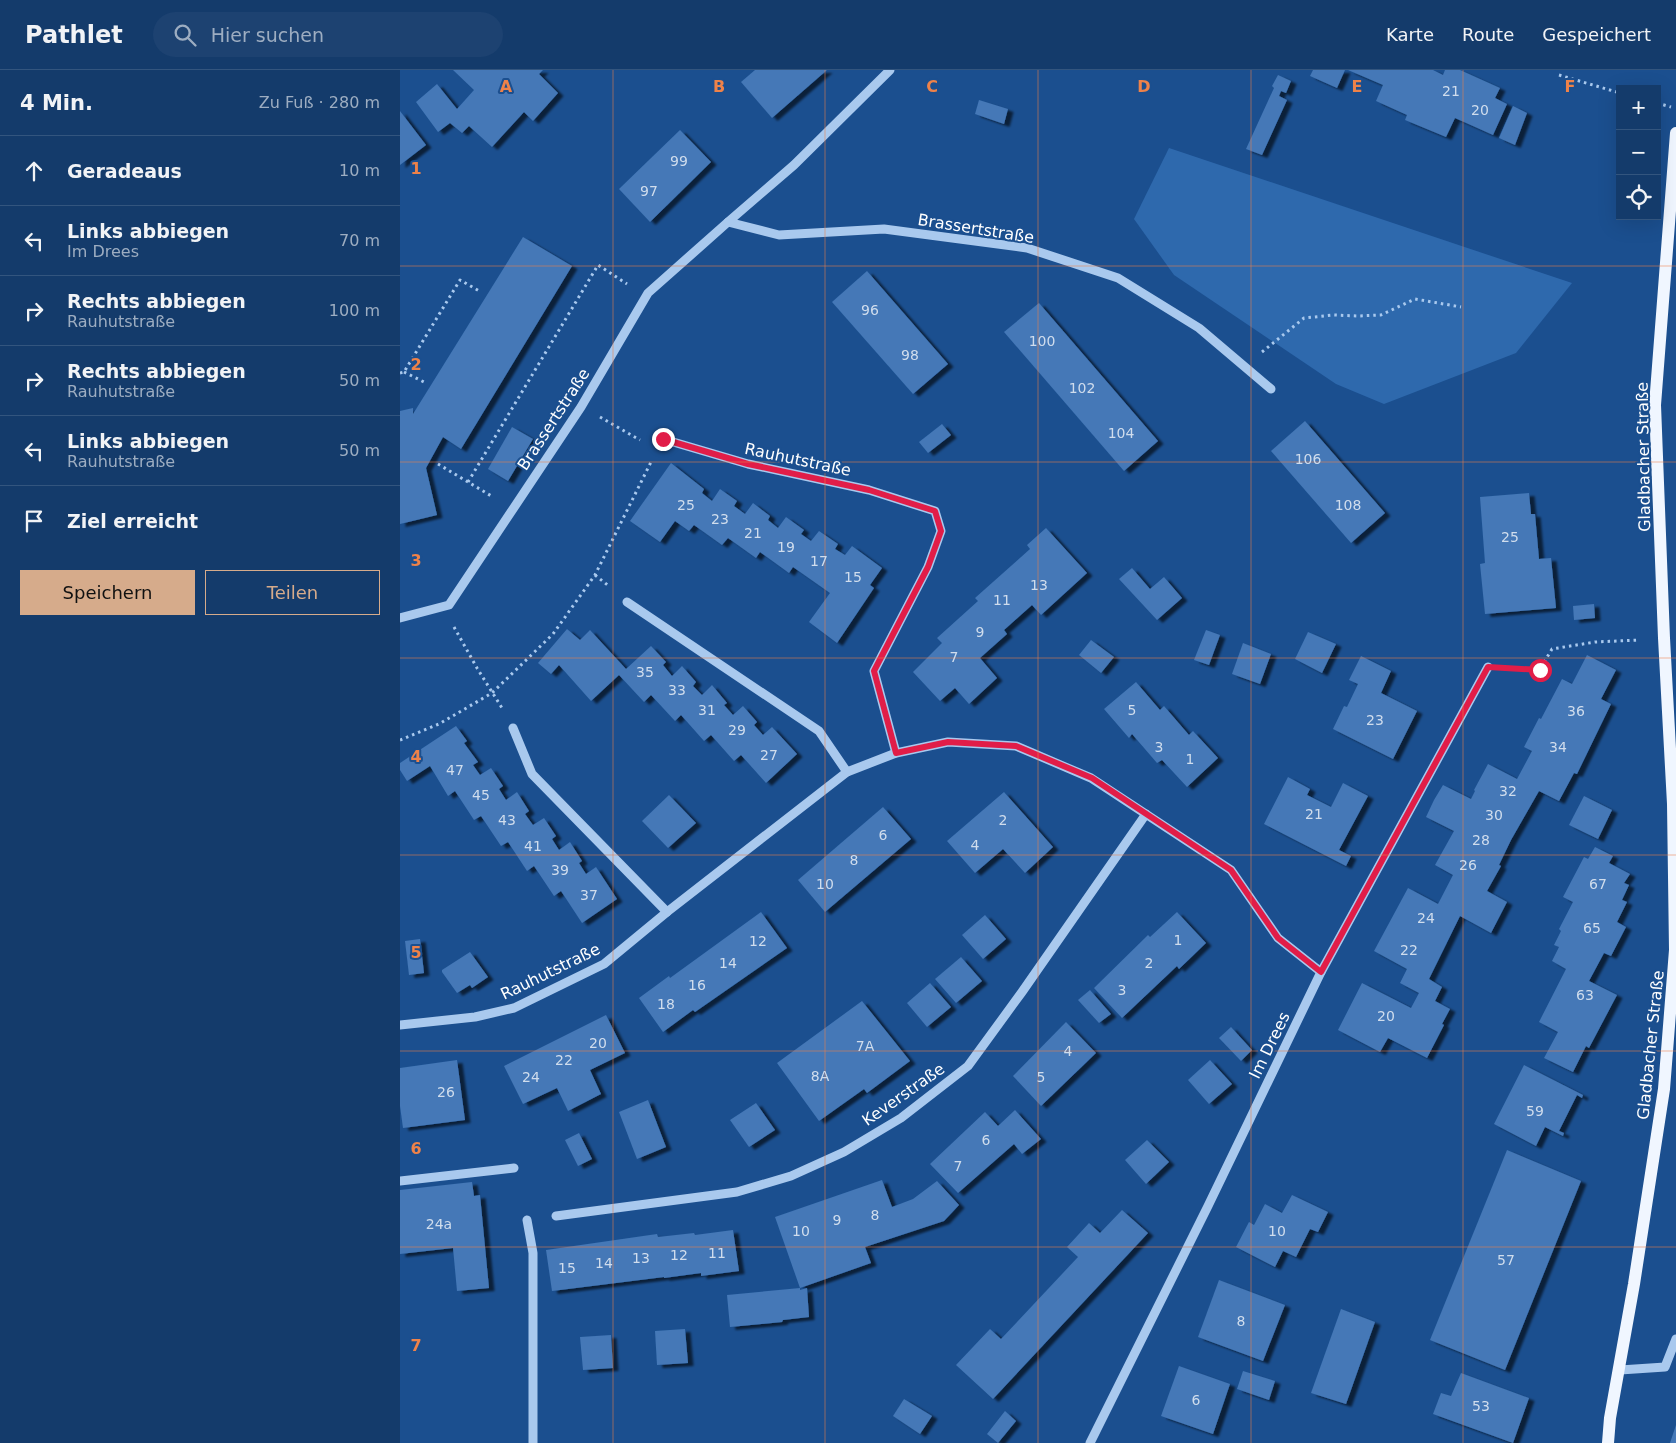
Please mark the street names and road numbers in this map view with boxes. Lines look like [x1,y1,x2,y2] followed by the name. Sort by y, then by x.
[916,210,1036,247] street label: Brassertstraße
[513,365,593,474] street label: Brassertstraße
[1633,382,1654,532] street label: Gladbacher Straße
[743,439,853,480] street label: Rauhutstraße
[497,939,603,1004] street label: Rauhutstraße
[1633,969,1668,1121] street label: Gladbacher Straße
[1245,1009,1294,1082] street label: Im Drees
[858,1059,948,1130] street label: Keverstraße

